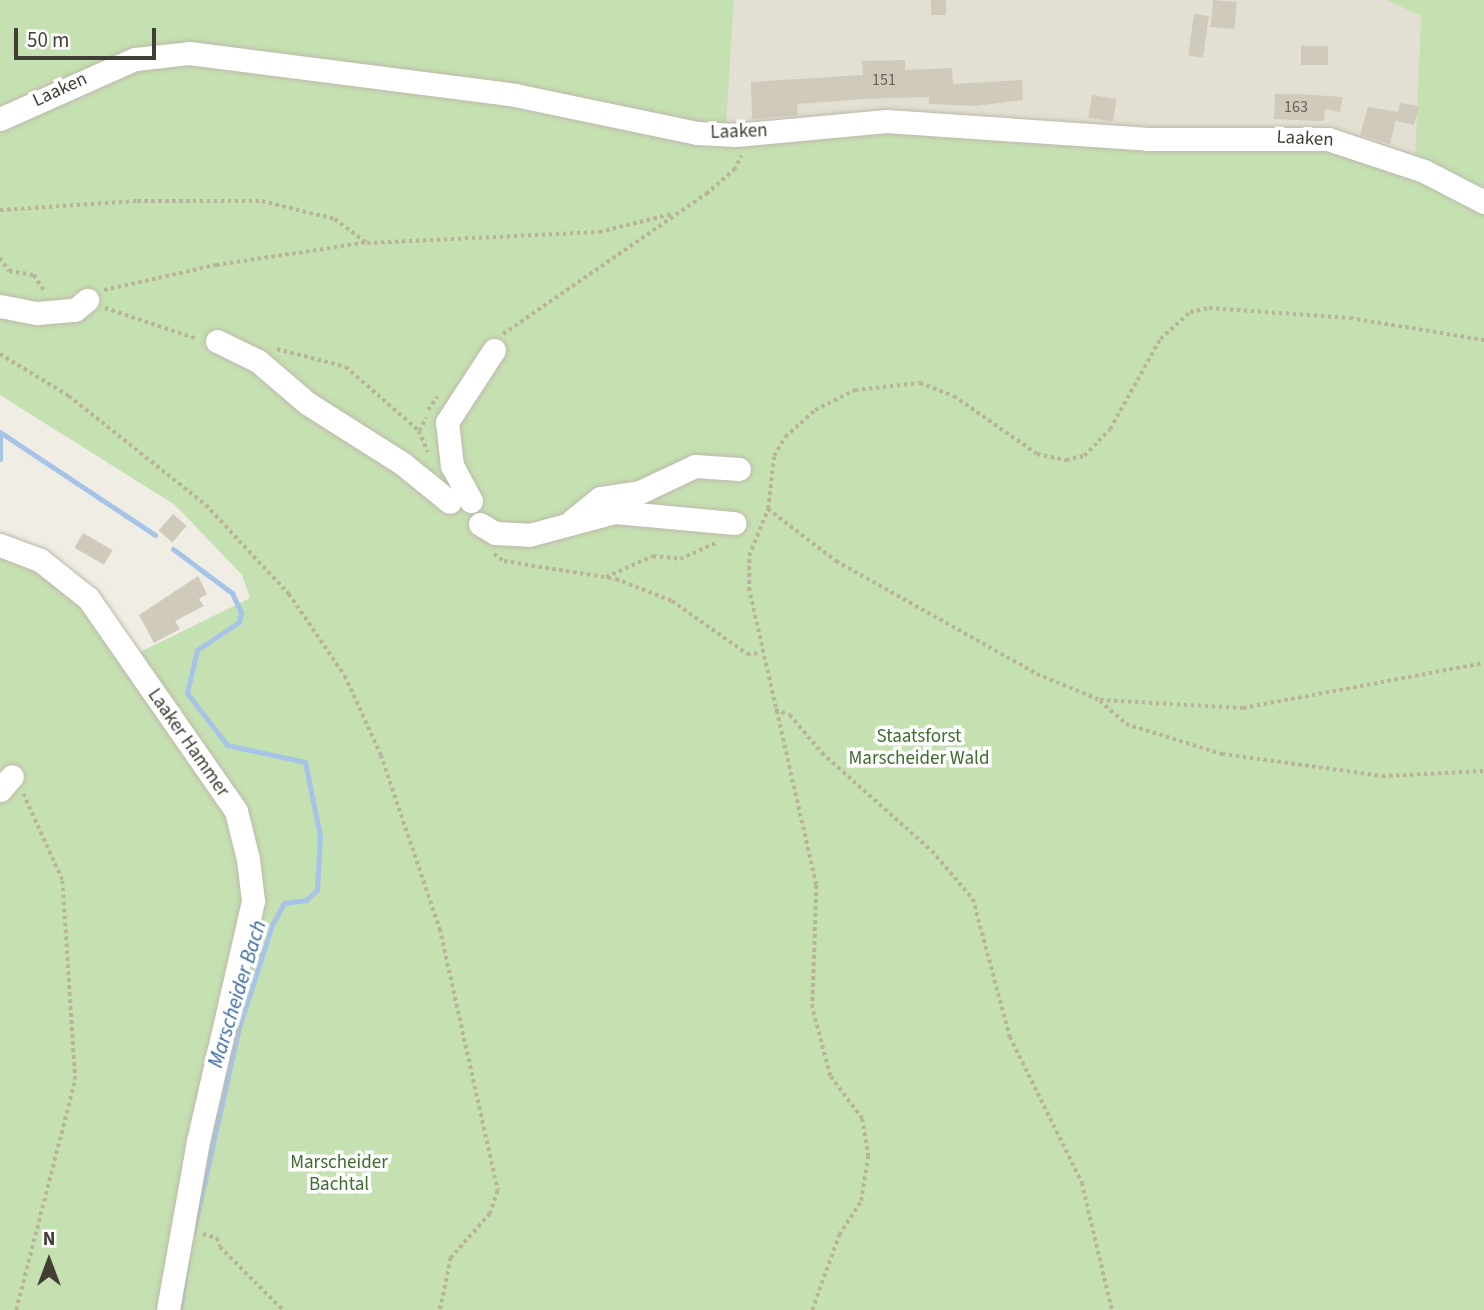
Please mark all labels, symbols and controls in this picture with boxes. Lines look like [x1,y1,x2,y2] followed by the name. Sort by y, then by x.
[18,14,159,58] scale bar
[27,25,69,55] text: 50 m
[29,68,91,112] street label: Laaken
[872,70,896,90] house number: 151
[1284,97,1308,117] house number: 163
[710,120,768,144] street label: Laaken
[1276,126,1334,152] street label: Laaken
[142,685,234,801] street label: Laaker Hammer
[849,726,989,770] park label: Staatsforst Marscheider Wald
[203,917,271,1071] water label: Marscheider Bach
[290,1152,388,1196] park label: Marscheider Bachtal
[14,1226,84,1296] north arrow
[43,1226,55,1253] text: N

